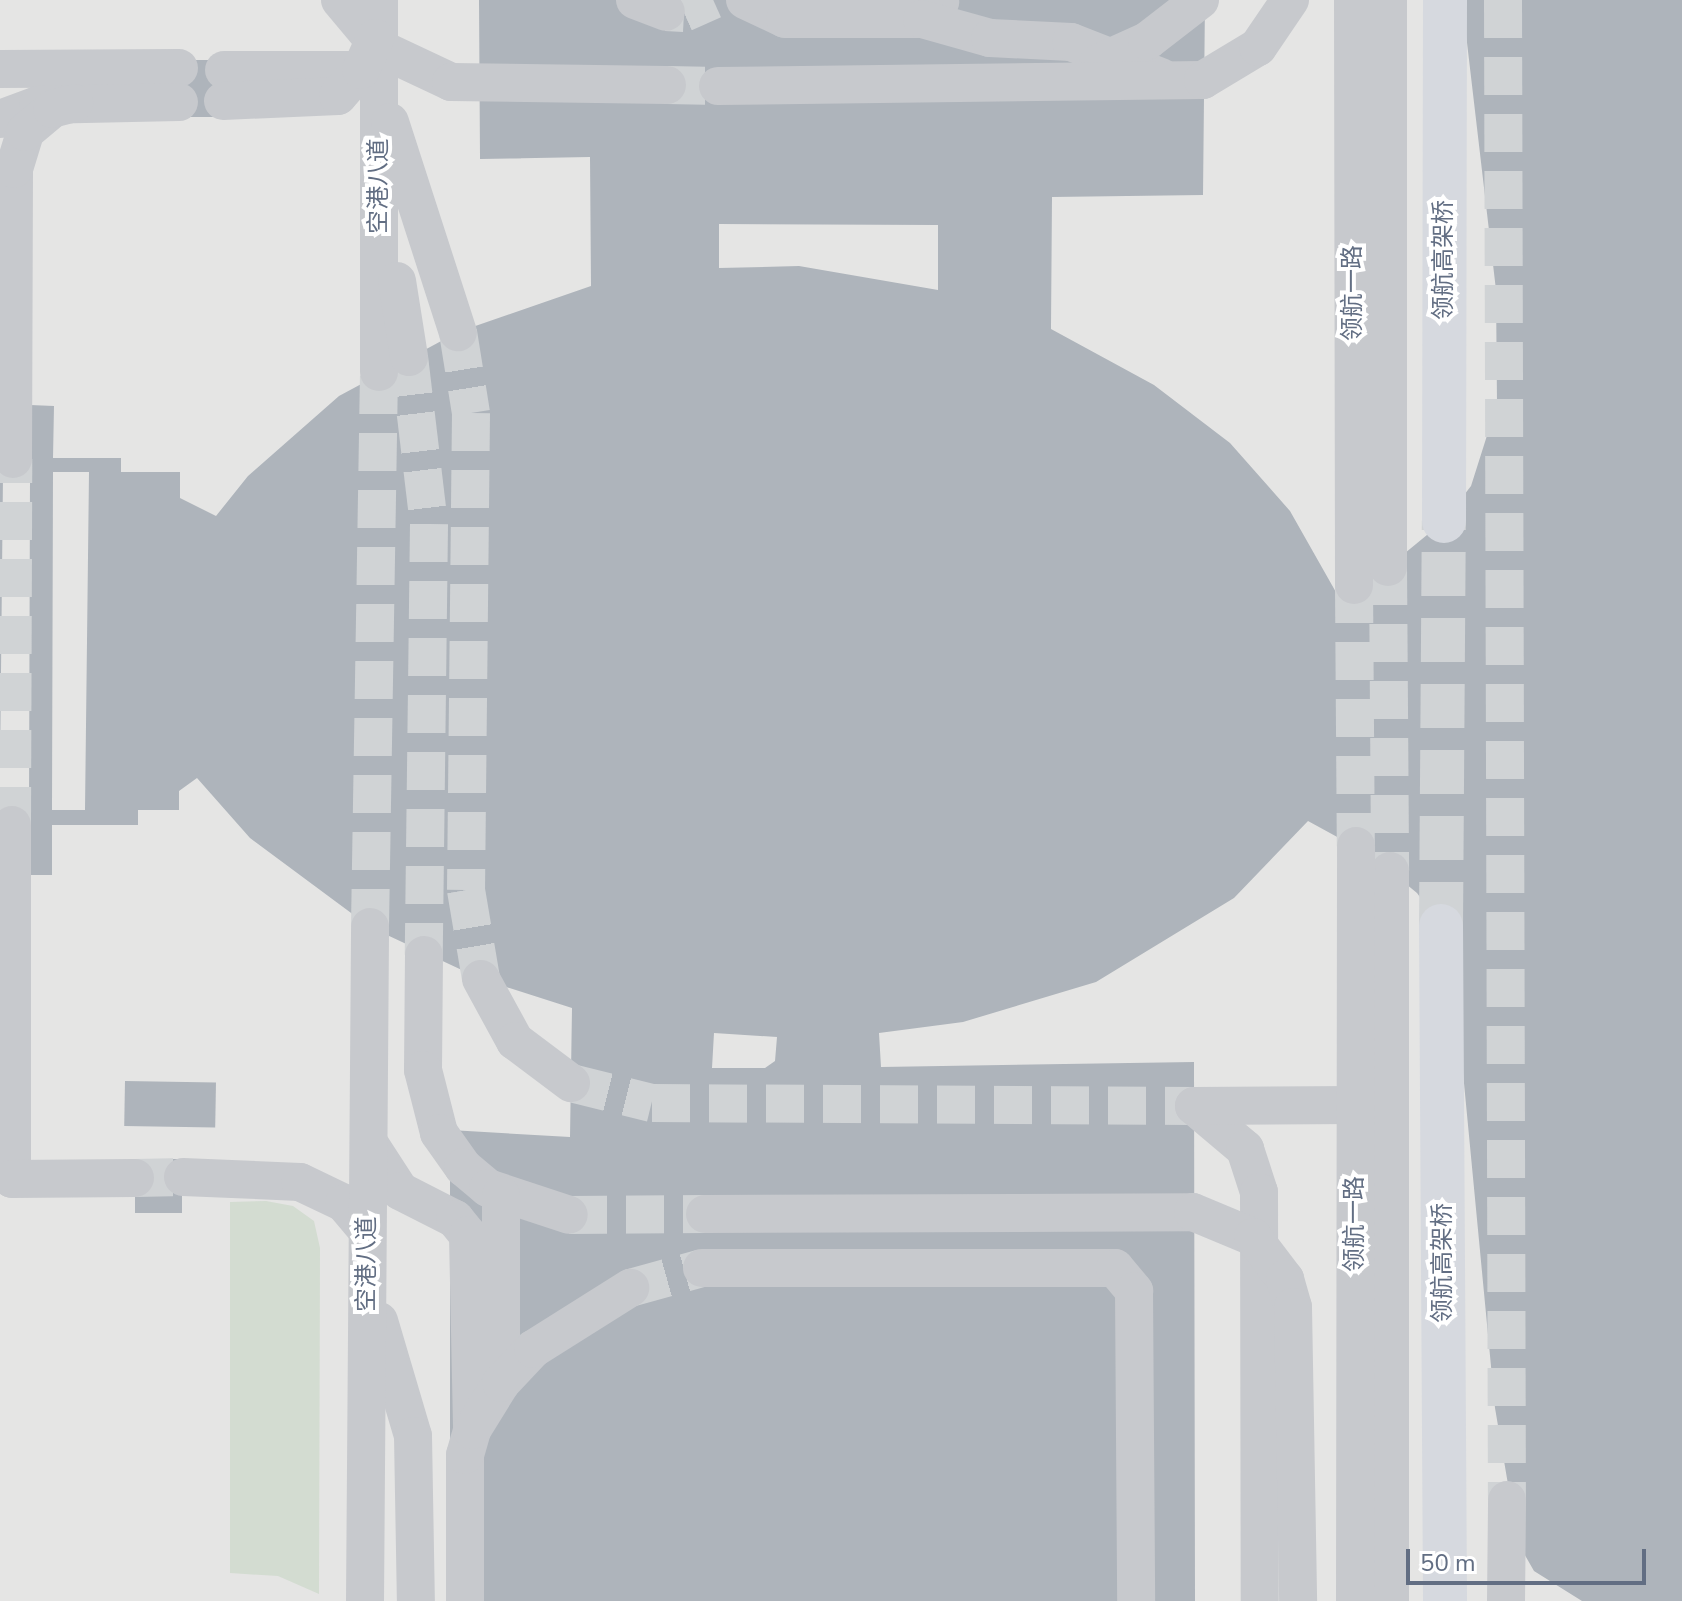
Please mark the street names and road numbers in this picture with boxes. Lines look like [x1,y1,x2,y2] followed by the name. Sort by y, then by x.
[365,138,393,234] street label: 空港八道
[1430,200,1458,320] street label: 领航高架桥
[1339,245,1367,341] street label: 领航一路
[1341,1176,1369,1272] street label: 领航一路
[1429,1203,1457,1323] street label: 领航高架桥
[353,1216,381,1312] street label: 空港八道

